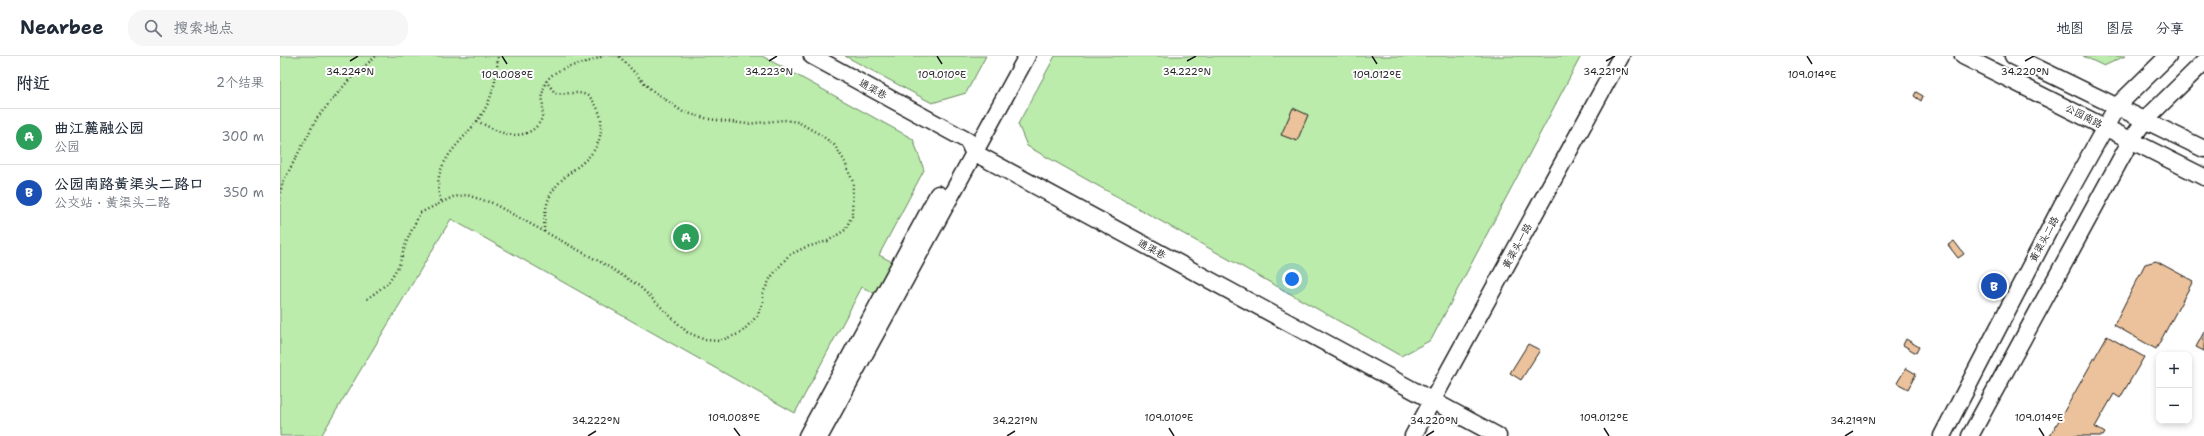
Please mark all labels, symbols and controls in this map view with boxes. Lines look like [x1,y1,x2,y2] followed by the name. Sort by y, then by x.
[128,10,408,46] search box
[20,15,104,40] text: Nearbee
[142,17,164,39] icon: search
[174,18,234,38] text: 搜索地点
[2056,19,2084,37] text: 地图
[2106,19,2134,37] text: 图层
[2156,19,2184,37] text: 分享
[326,65,374,78] text: 34.224°N
[745,65,793,78] text: 34.223°N
[1163,65,1211,78] text: 34.222°N
[1583,65,1629,78] text: 34.221°N
[2001,65,2049,78] text: 34.220°N
[481,68,533,81] text: 109.008°E
[918,68,966,81] text: 109.010°E
[1353,68,1401,81] text: 109.012°E
[1788,68,1836,81] text: 109.014°E
[16,72,50,94] text: 附近
[216,74,264,91] text: 2个结果
[857,76,890,102] street label: 通渠巷
[2063,101,2105,131] street label: 公园南路
[54,118,144,138] text: 曲江麓融公园
[24,128,34,145] text: A
[221,128,264,145] text: 300 m
[54,138,80,155] text: 公园
[54,174,204,194] text: 公园南路黄渠头二路口
[25,184,33,201] text: B
[223,184,264,201] text: 350 m
[54,194,171,211] text: 公交站 · 黄渠头二路
[2027,214,2061,264] street label: 黄渠头二路
[1499,221,1535,271] street label: 黄渠头一路
[673,222,699,252] pin: A
[1136,236,1169,262] street label: 通渠巷
[1282,269,1302,289] your location
[1981,271,2007,301] pin: B
[2156,352,2192,424] map controls
[2156,352,2192,388] button: +
[2156,388,2192,424] button: −
[708,411,760,424] text: 109.008°E
[1145,411,1193,424] text: 109.010°E
[1580,411,1628,424] text: 109.012°E
[2015,411,2063,424] text: 109.014°E
[572,414,620,427] text: 34.222°N
[992,414,1038,427] text: 34.221°N
[1410,414,1458,427] text: 34.220°N
[1830,414,1876,427] text: 34.219°N

